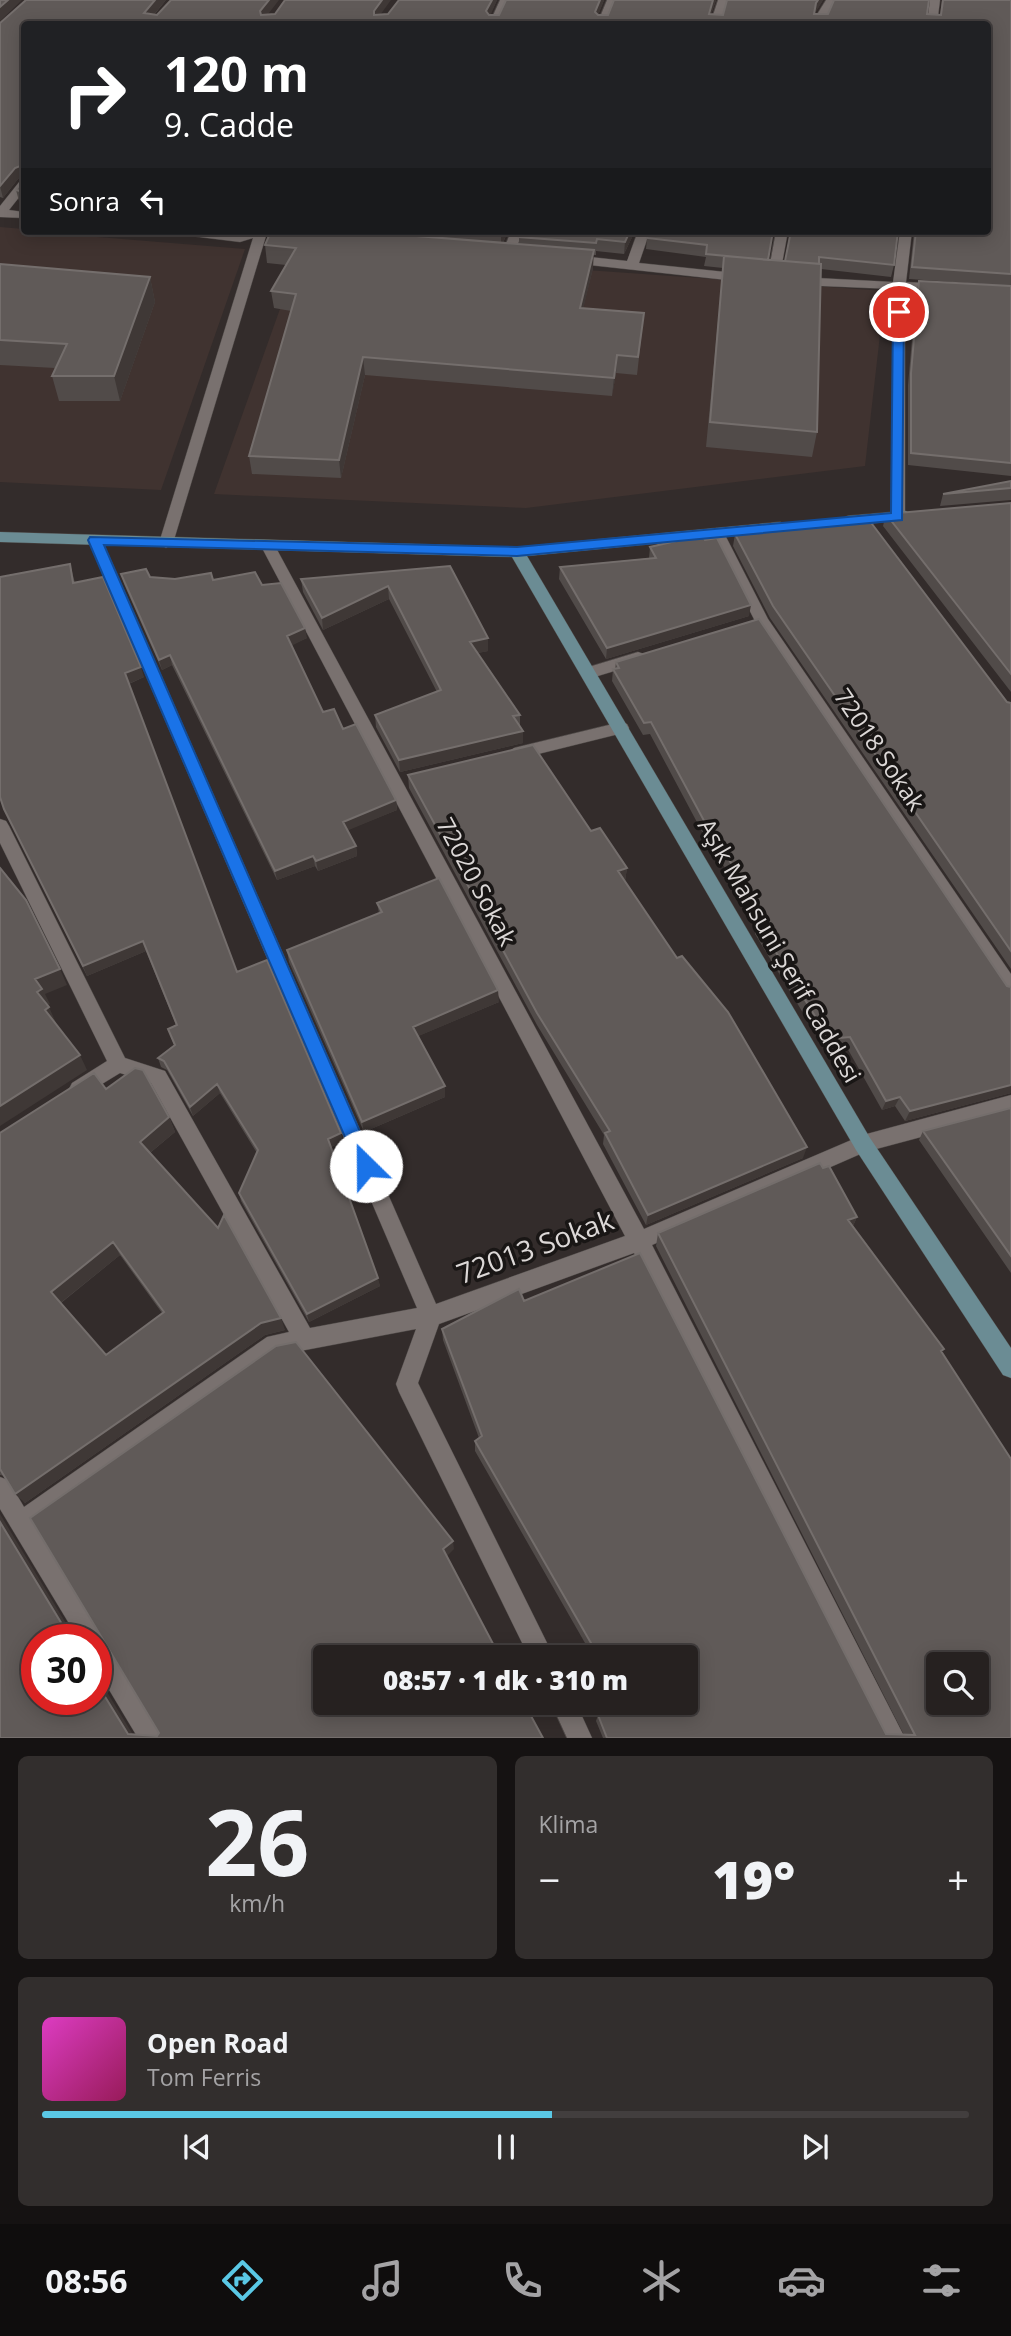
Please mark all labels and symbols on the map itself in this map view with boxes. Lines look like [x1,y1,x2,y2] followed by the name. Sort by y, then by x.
[869,282,929,342] pin
[827,681,934,817] street label: 72018 Sokak
[430,811,525,952] street label: 72020 Sokak
[691,812,870,1088] street label: Aşık Mahsuni Şerif Caddesi
[329,1129,403,1203] position arrow
[451,1200,619,1292] street label: 72013 Sokak
[21,1624,112,1715] speed limit sign: 30

